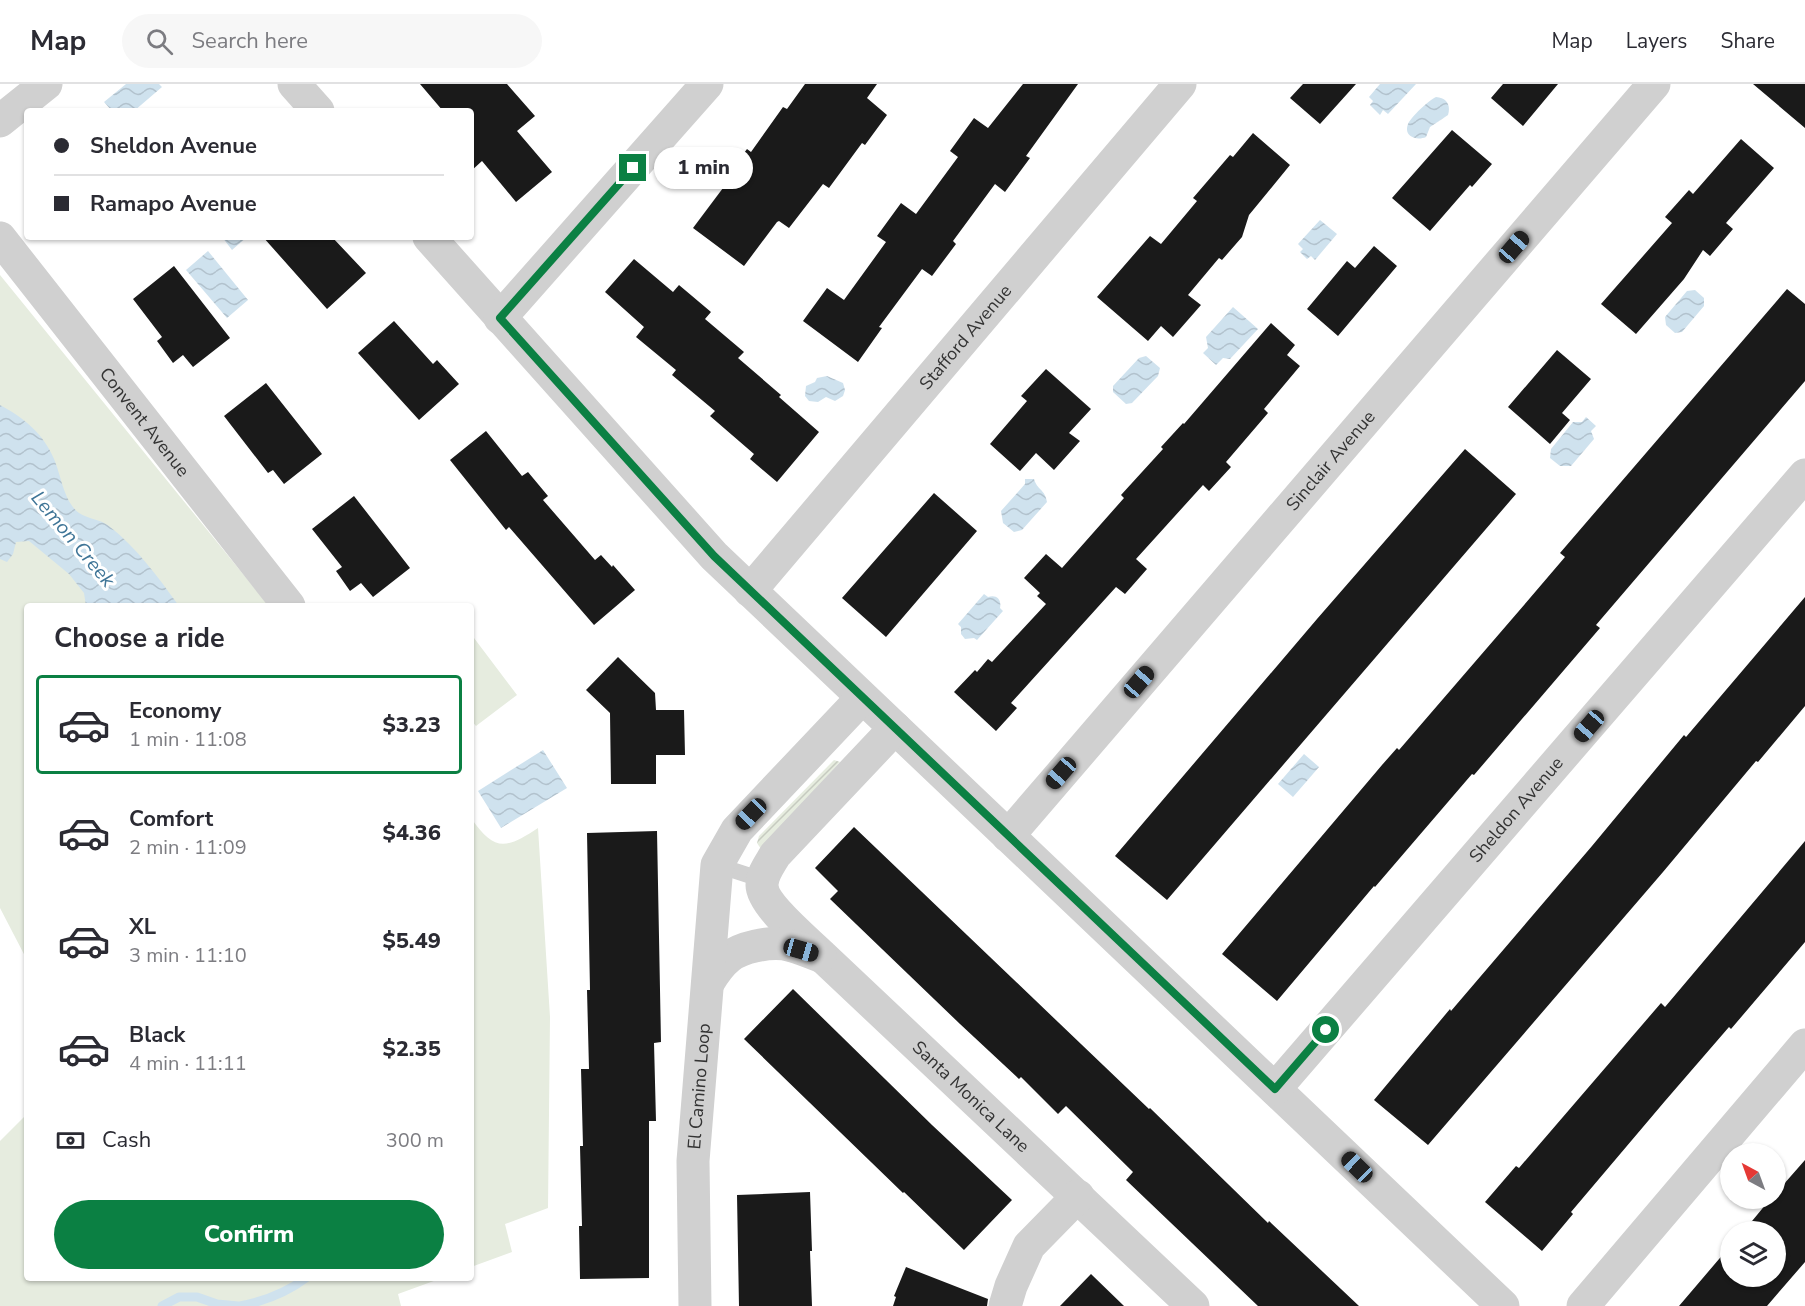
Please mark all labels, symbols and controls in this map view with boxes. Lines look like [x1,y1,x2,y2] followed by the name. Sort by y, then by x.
[122,14,542,68] search box
[30,22,86,60] text: Map
[143,25,176,58] icon: search
[191,26,308,56] text: Search here
[1551,27,1593,55] text: Map
[1626,27,1687,55] text: Layers
[1720,27,1775,55] text: Share
[90,131,257,161] text: Sheldon Avenue
[654,147,753,189] callout: 1 min
[619,154,646,181] route end
[677,154,730,181] text: 1 min
[90,189,257,219] text: Ramapo Avenue
[1495,228,1533,266] car
[914,279,1017,395] street label: Stafford Avenue
[94,362,195,482] street label: Convent Avenue
[1281,405,1380,516] street label: Sinclair Avenue
[25,485,122,594] water label: Lemon Creek
[54,620,225,657] text: Choose a ride
[1120,663,1158,701] car
[129,696,221,726] text: Economy
[57,698,111,752] icon: car
[1570,707,1608,745] car
[382,710,441,740] text: $3.23
[129,726,247,753] text: 1 min · 11:08
[1464,752,1569,868] street label: Sheldon Avenue
[1042,754,1080,792] car
[732,795,770,833] car
[129,804,213,834] text: Comfort
[57,806,111,860] icon: car
[382,818,441,848] text: $4.36
[129,834,247,861] text: 2 min · 11:09
[129,912,156,942] text: XL
[57,914,111,968] icon: car
[382,926,441,956] text: $5.49
[781,936,821,964] car
[129,942,247,969] text: 3 min · 11:10
[1312,1016,1339,1043] route start
[129,1020,185,1050] text: Black
[57,1022,111,1076] icon: car
[682,1022,716,1150] street label: El Camino Loop
[382,1034,441,1064] text: $2.35
[907,1035,1035,1158] street label: Santa Monica Lane
[129,1050,247,1077] text: 4 min · 11:11
[54,1124,87,1157] icon: cash
[102,1125,151,1155] text: Cash
[386,1127,444,1154] text: 300 m
[1720,1143,1786,1209] north arrow
[1720,1143,1786,1287] map controls
[1338,1148,1376,1186] car
[54,1200,444,1269] button: Confirm
[1720,1221,1786,1287] button: layers

